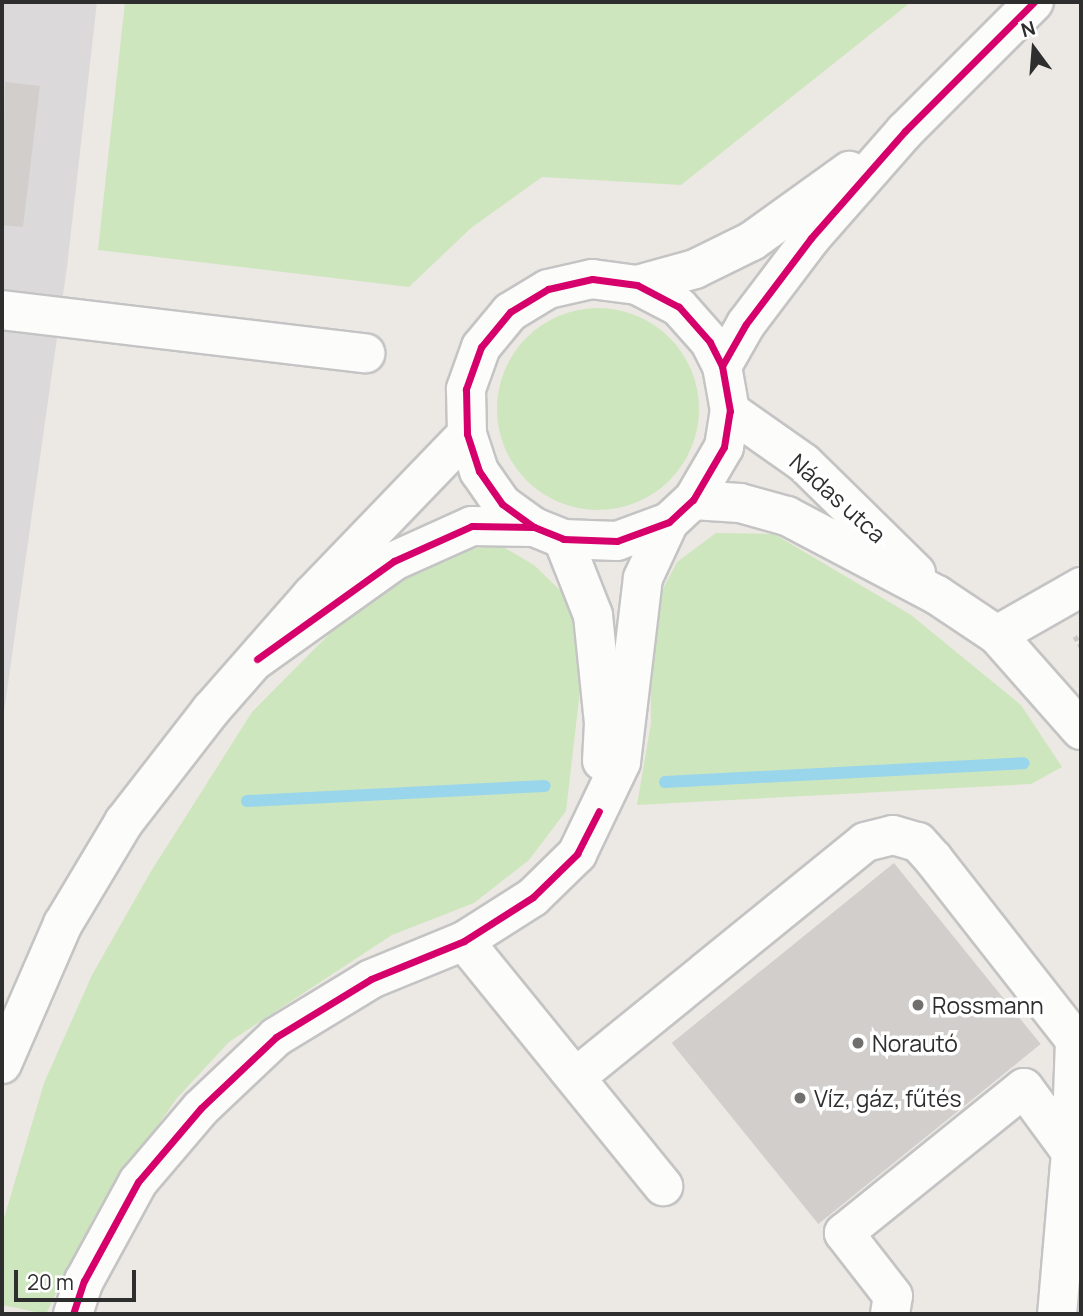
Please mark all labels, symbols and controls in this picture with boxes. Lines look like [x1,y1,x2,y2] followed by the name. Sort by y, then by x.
[999,14,1069,84] north arrow
[1018,14,1038,43] text: N
[784,448,892,548] street label: Nádas utca
[932,991,1044,1019] place label: Rossmann
[910,997,926,1013] marker: Rossmann
[872,1029,958,1057] place label: Norautó
[850,1035,866,1051] marker: Norautó
[814,1084,961,1112] place label: Víz, gáz, fűtés
[792,1090,808,1106] marker: Víz, gáz, fűtés
[18,1256,140,1300] scale bar
[27,1268,74,1296] text: 20 m

